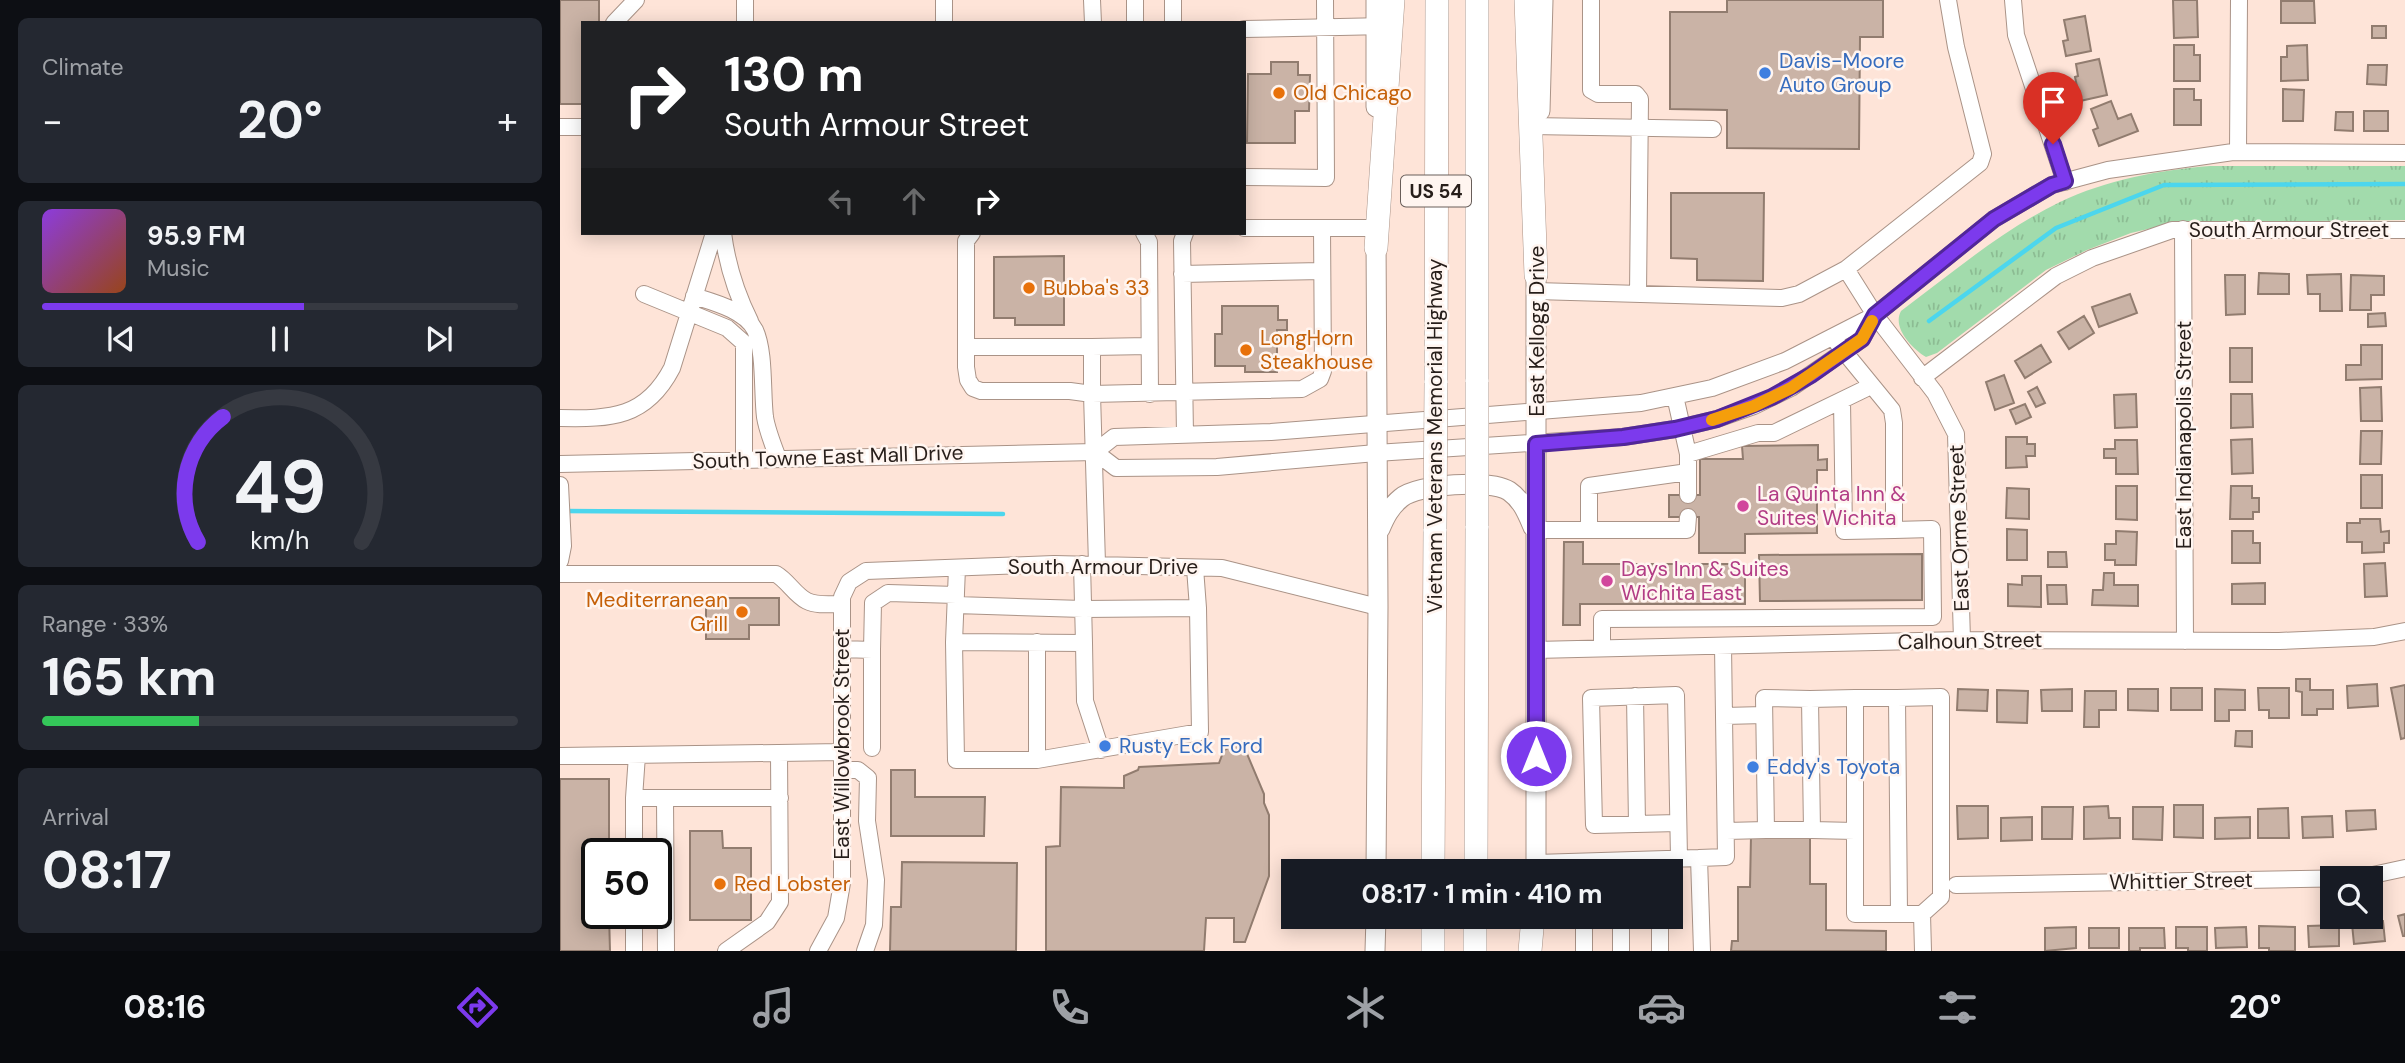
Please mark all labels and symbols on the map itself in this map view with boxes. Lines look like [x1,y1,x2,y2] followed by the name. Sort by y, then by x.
[1779,47,1904,99] place label: Davis-Moore Auto Group
[1757,65,1773,81] marker: Davis-Moore Auto Group
[2023,72,2083,144] pin
[1293,79,1412,107] place label: Old Chicago
[1271,85,1287,101] marker: Old Chicago
[1401,176,1471,206] road number: US 54
[2189,216,2389,244] street label: South Armour Street
[1523,246,1551,416] street label: East Kellogg Drive
[1421,258,1449,613] street label: Vietnam Veterans Memorial Highway
[1043,274,1150,302] place label: Bubba's 33
[1021,280,1037,296] marker: Bubba's 33
[2170,321,2198,549] street label: East Indianapolis Street
[1260,324,1373,376] place label: LongHorn Steakhouse
[1238,342,1254,358] marker: LongHorn Steakhouse
[692,438,964,476] street label: South Towne East Mall Drive
[1942,444,1976,612] street label: East Orme Street
[1757,480,1906,532] place label: La Quinta Inn & Suites Wichita
[1735,498,1751,514] marker: La Quinta Inn & Suites Wichita
[1008,553,1198,581] street label: South Armour Drive
[1621,555,1789,607] place label: Days Inn & Suites Wichita East
[1599,573,1615,589] marker: Days Inn & Suites Wichita East
[586,586,728,638] place label: Mediterranean Grill
[734,604,750,620] marker: Mediterranean Grill
[1897,626,2043,656] street label: Calhoun Street
[828,628,856,860] street label: East Willowbrook Street
[1499,719,1573,793] position arrow
[1119,732,1263,760] place label: Rusty Eck Ford
[1097,738,1113,754] marker: Rusty Eck Ford
[1767,753,1900,781] place label: Eddy's Toyota
[1745,759,1761,775] marker: Eddy's Toyota
[581,838,672,929] speed limit sign: 50
[2109,866,2253,896] street label: Whittier Street
[734,870,851,898] place label: Red Lobster
[712,876,728,892] marker: Red Lobster

